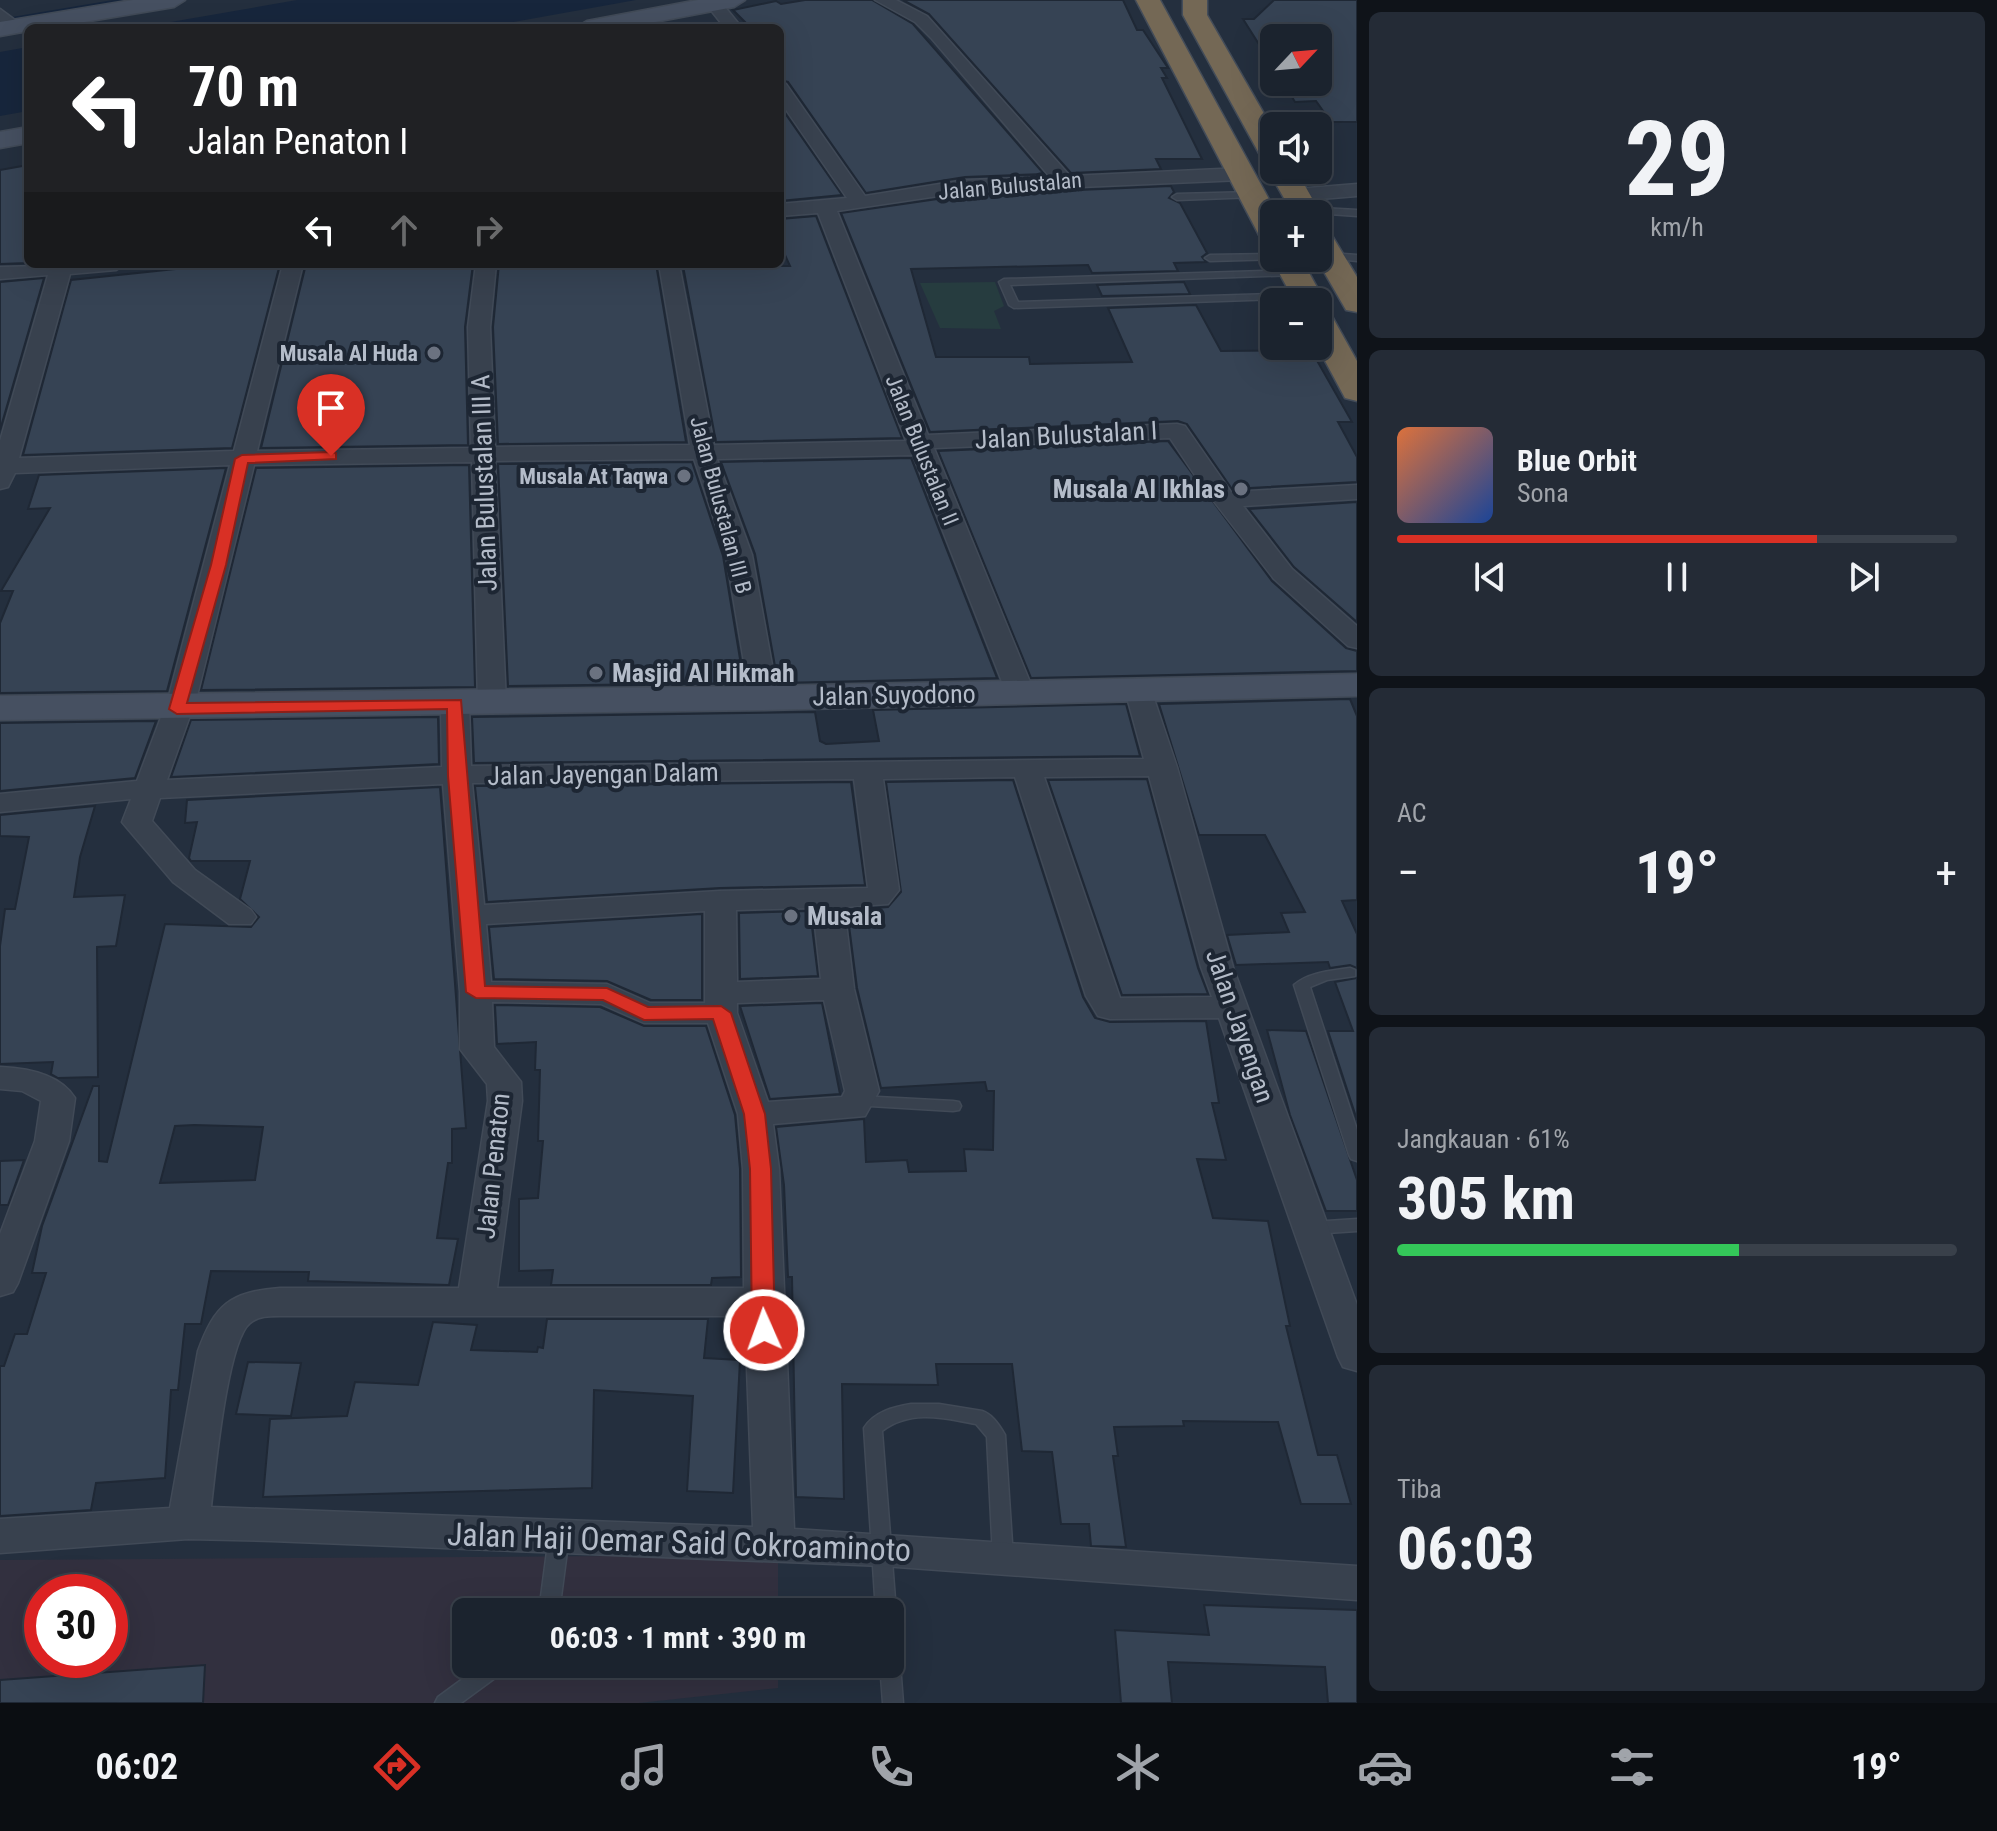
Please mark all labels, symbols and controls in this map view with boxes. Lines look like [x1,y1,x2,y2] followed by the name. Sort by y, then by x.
[1260,24,1332,96] north arrow
[1260,24,1332,360] map controls
[188,54,299,120] text: 70 m
[56,56,160,160] icon: left
[1624,99,1730,220] text: 29
[1260,112,1332,184] button: sound
[188,121,408,163] text: Jalan Penaton I
[937,167,1083,205] street label: Jalan Bulustalan
[1260,200,1332,272] button: +
[298,208,342,252] icon: left
[382,208,426,252] icon: ahead
[466,208,510,252] icon: right
[1650,212,1704,242] text: km/h
[1260,288,1332,360] button: −
[280,341,418,366] place label: Musala Al Huda
[425,344,443,362] marker: Musala Al Huda
[880,371,964,529] street label: Jalan Bulustalan II
[297,374,365,456] pin
[465,374,503,592] street label: Jalan Bulustalan III A
[309,386,353,430] icon: arrive
[685,414,757,596] street label: Jalan Bulustalan III B
[974,415,1158,455] street label: Jalan Bulustalan I
[1517,443,1637,478] text: Blue Orbit
[519,464,668,489] place label: Musala At Taqwa
[675,467,693,485] marker: Musala At Taqwa
[1053,474,1225,504] place label: Musala Al Ikhlas
[1517,478,1569,508] text: Sona
[1232,480,1250,498] marker: Musala Al Ikhlas
[1468,555,1512,599] icon: previous
[1655,555,1699,599] icon: pause
[1842,555,1886,599] icon: next
[612,658,795,688] place label: Masjid Al Hikmah
[587,664,605,682] marker: Masjid Al Hikmah
[812,679,976,711] street label: Jalan Suyodono
[487,757,719,791] street label: Jalan Jayengan Dalam
[1397,798,1427,828] text: AC
[1635,837,1719,908] text: 19°
[1397,847,1419,899] text: −
[1935,847,1957,899] text: +
[807,901,882,931] place label: Musala
[782,907,800,925] marker: Musala
[1200,945,1280,1107] street label: Jalan Jayengan
[470,1092,516,1240] street label: Jalan Penaton
[1397,1124,1570,1154] text: Jangkauan · 61%
[1397,1163,1575,1234] text: 305 km
[722,1288,806,1372] position arrow
[1397,1474,1442,1504] text: Tiba
[1397,1513,1535,1584] text: 06:03
[446,1515,912,1569] street label: Jalan Haji Oemar Said Cokroaminoto
[24,1574,128,1678] speed limit sign: 30
[550,1620,806,1655] text: 06:03 · 1 mnt · 390 m
[369,1739,425,1795] icon: directions
[616,1739,672,1795] icon: music
[863,1739,919,1795] icon: phone
[1110,1739,1166,1795] icon: climate
[1357,1739,1413,1795] icon: car
[1604,1739,1660,1795] icon: filters
[95,1746,178,1788] text: 06:02
[1851,1746,1901,1788] text: 19°

